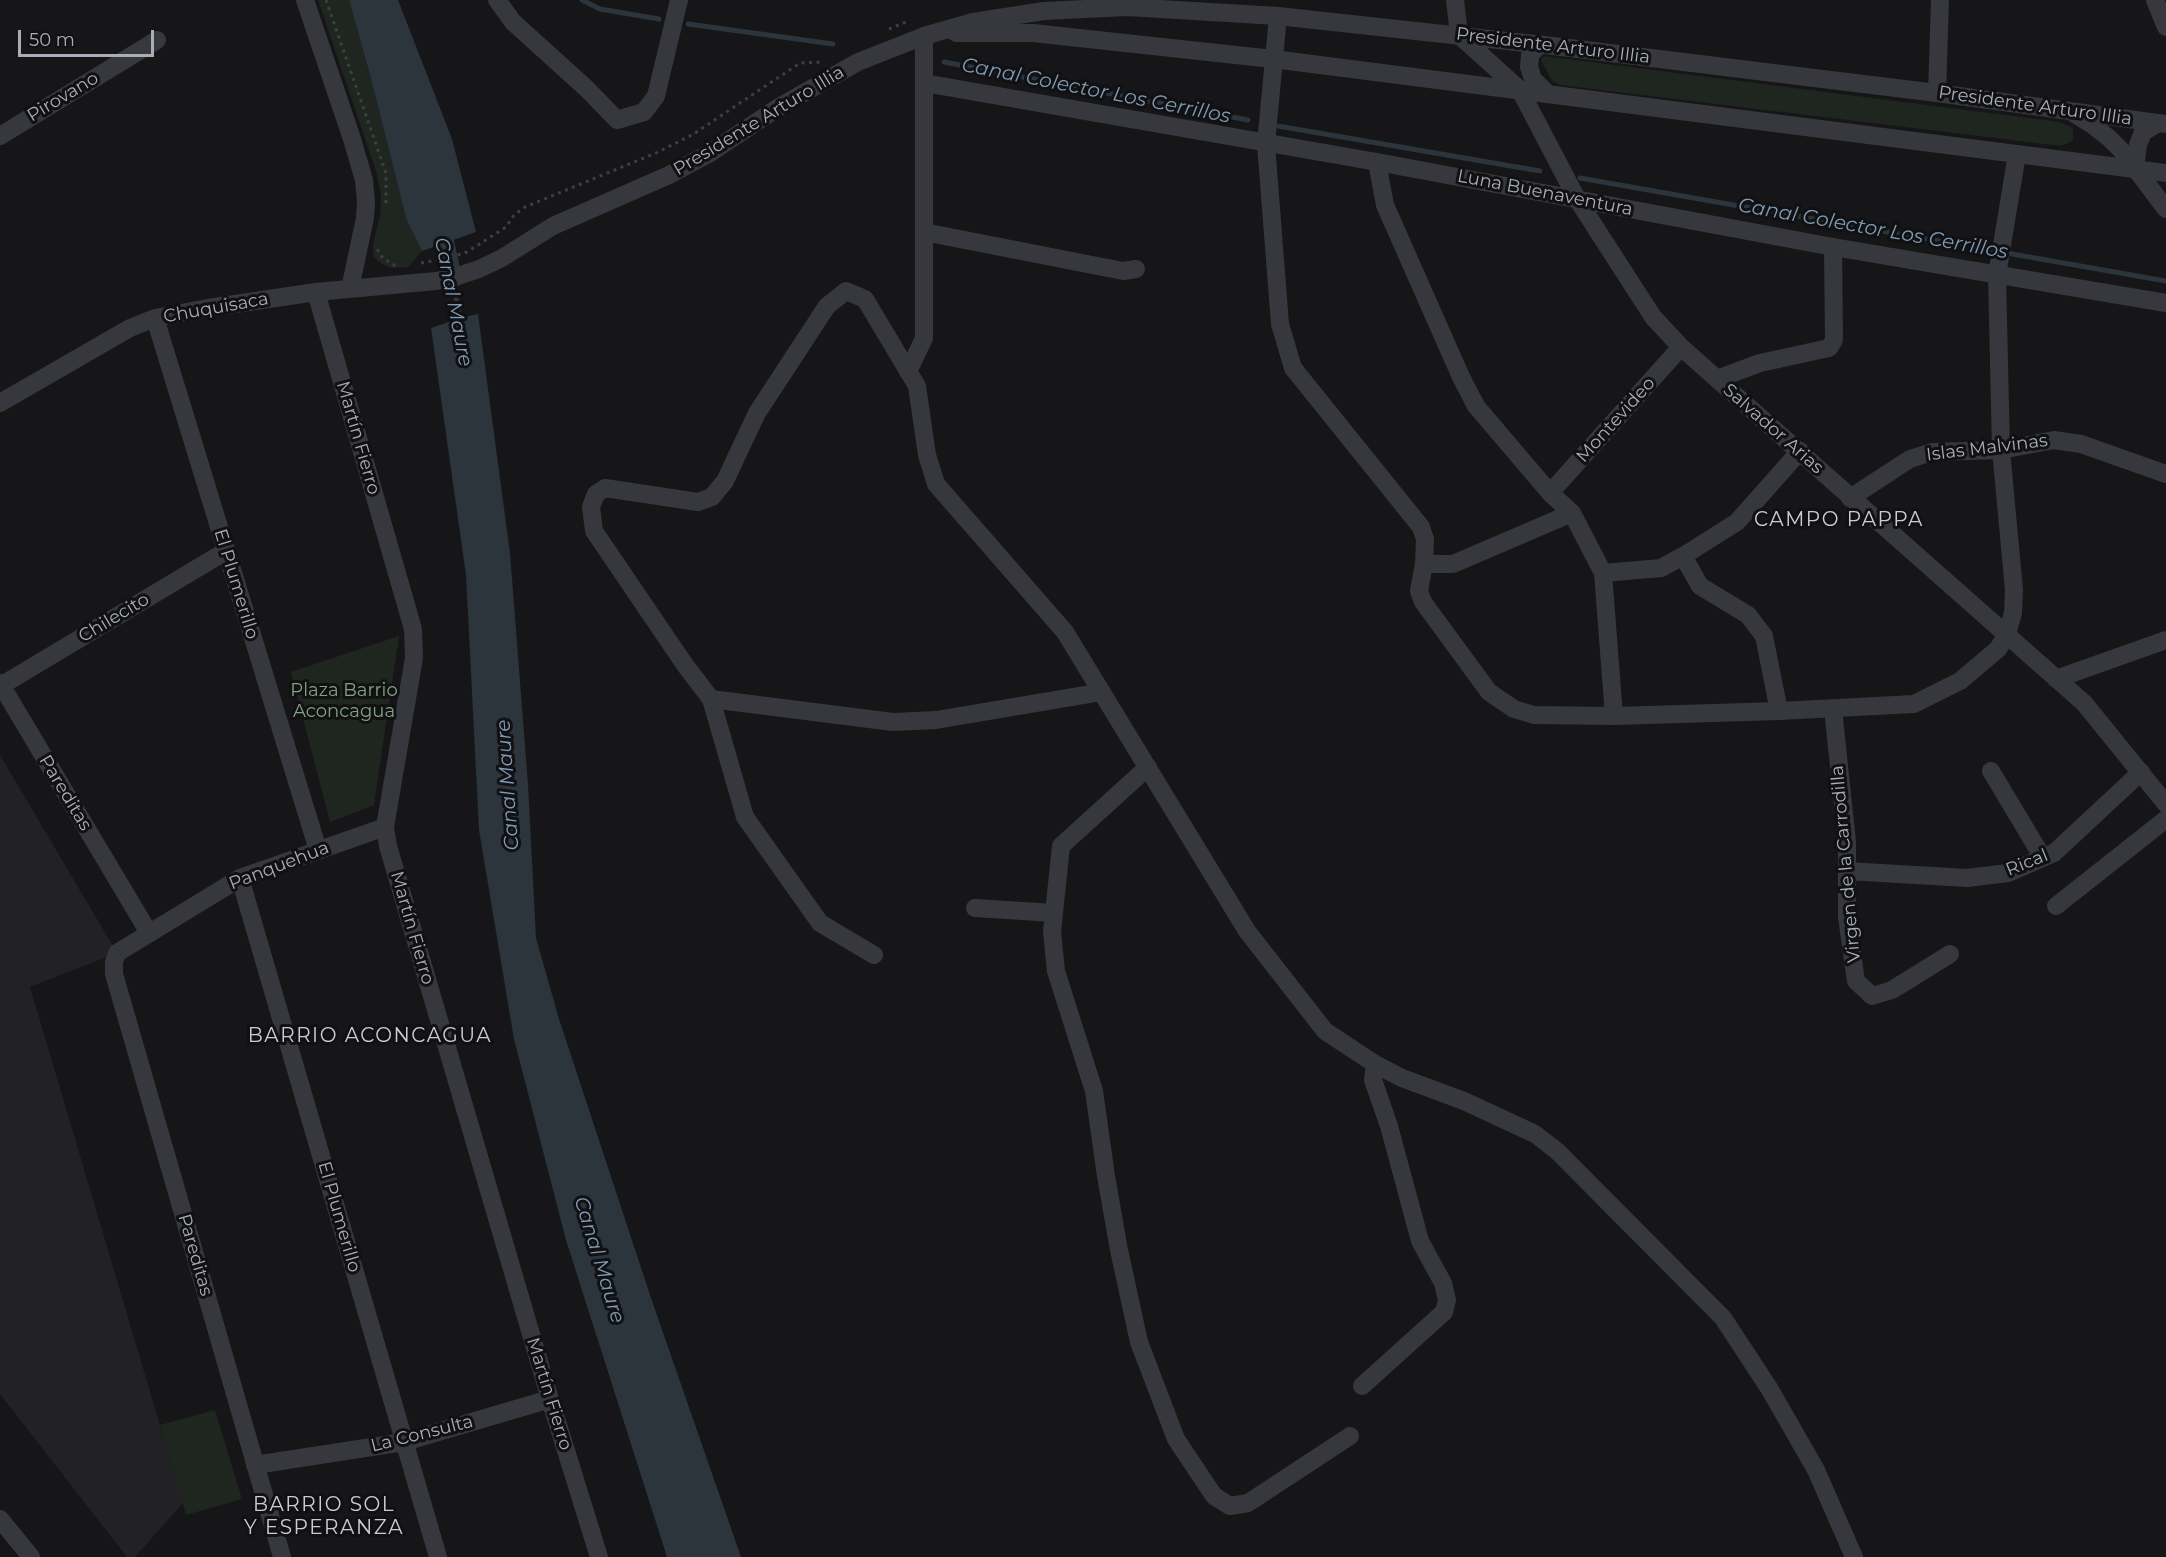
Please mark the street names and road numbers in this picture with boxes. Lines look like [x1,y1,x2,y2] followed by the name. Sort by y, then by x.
[1455,23,1651,69] street label: Presidente Arturo Illia
[670,61,848,181] street label: Presidente Arturo Illia
[23,67,103,127] street label: Pirovano
[1937,82,2133,130] street label: Presidente Arturo Illia
[1455,165,1635,221] street label: Luna Buenaventura
[162,288,270,328] street label: Chuquisaca
[1572,373,1660,467] street label: Montevideo
[332,379,384,497] street label: Martín Fierro
[1718,379,1828,479] street label: Salvador Arias
[1925,430,2049,466] street label: Islas Malvinas
[209,526,263,642] street label: El Plumerillo
[75,589,153,647] street label: Chilecito
[34,751,96,835] street label: Pareditas
[1827,764,1865,964] street label: Virgen de la Carrodilla
[226,837,332,895] street label: Panquehua
[2003,845,2051,881] street label: Rical
[386,869,438,987] street label: Martín Fierro
[313,1159,365,1275] street label: El Plumerillo
[173,1211,217,1299] street label: Pareditas
[522,1335,576,1453] street label: Martín Fierro
[369,1411,475,1457] street label: La Consulta

